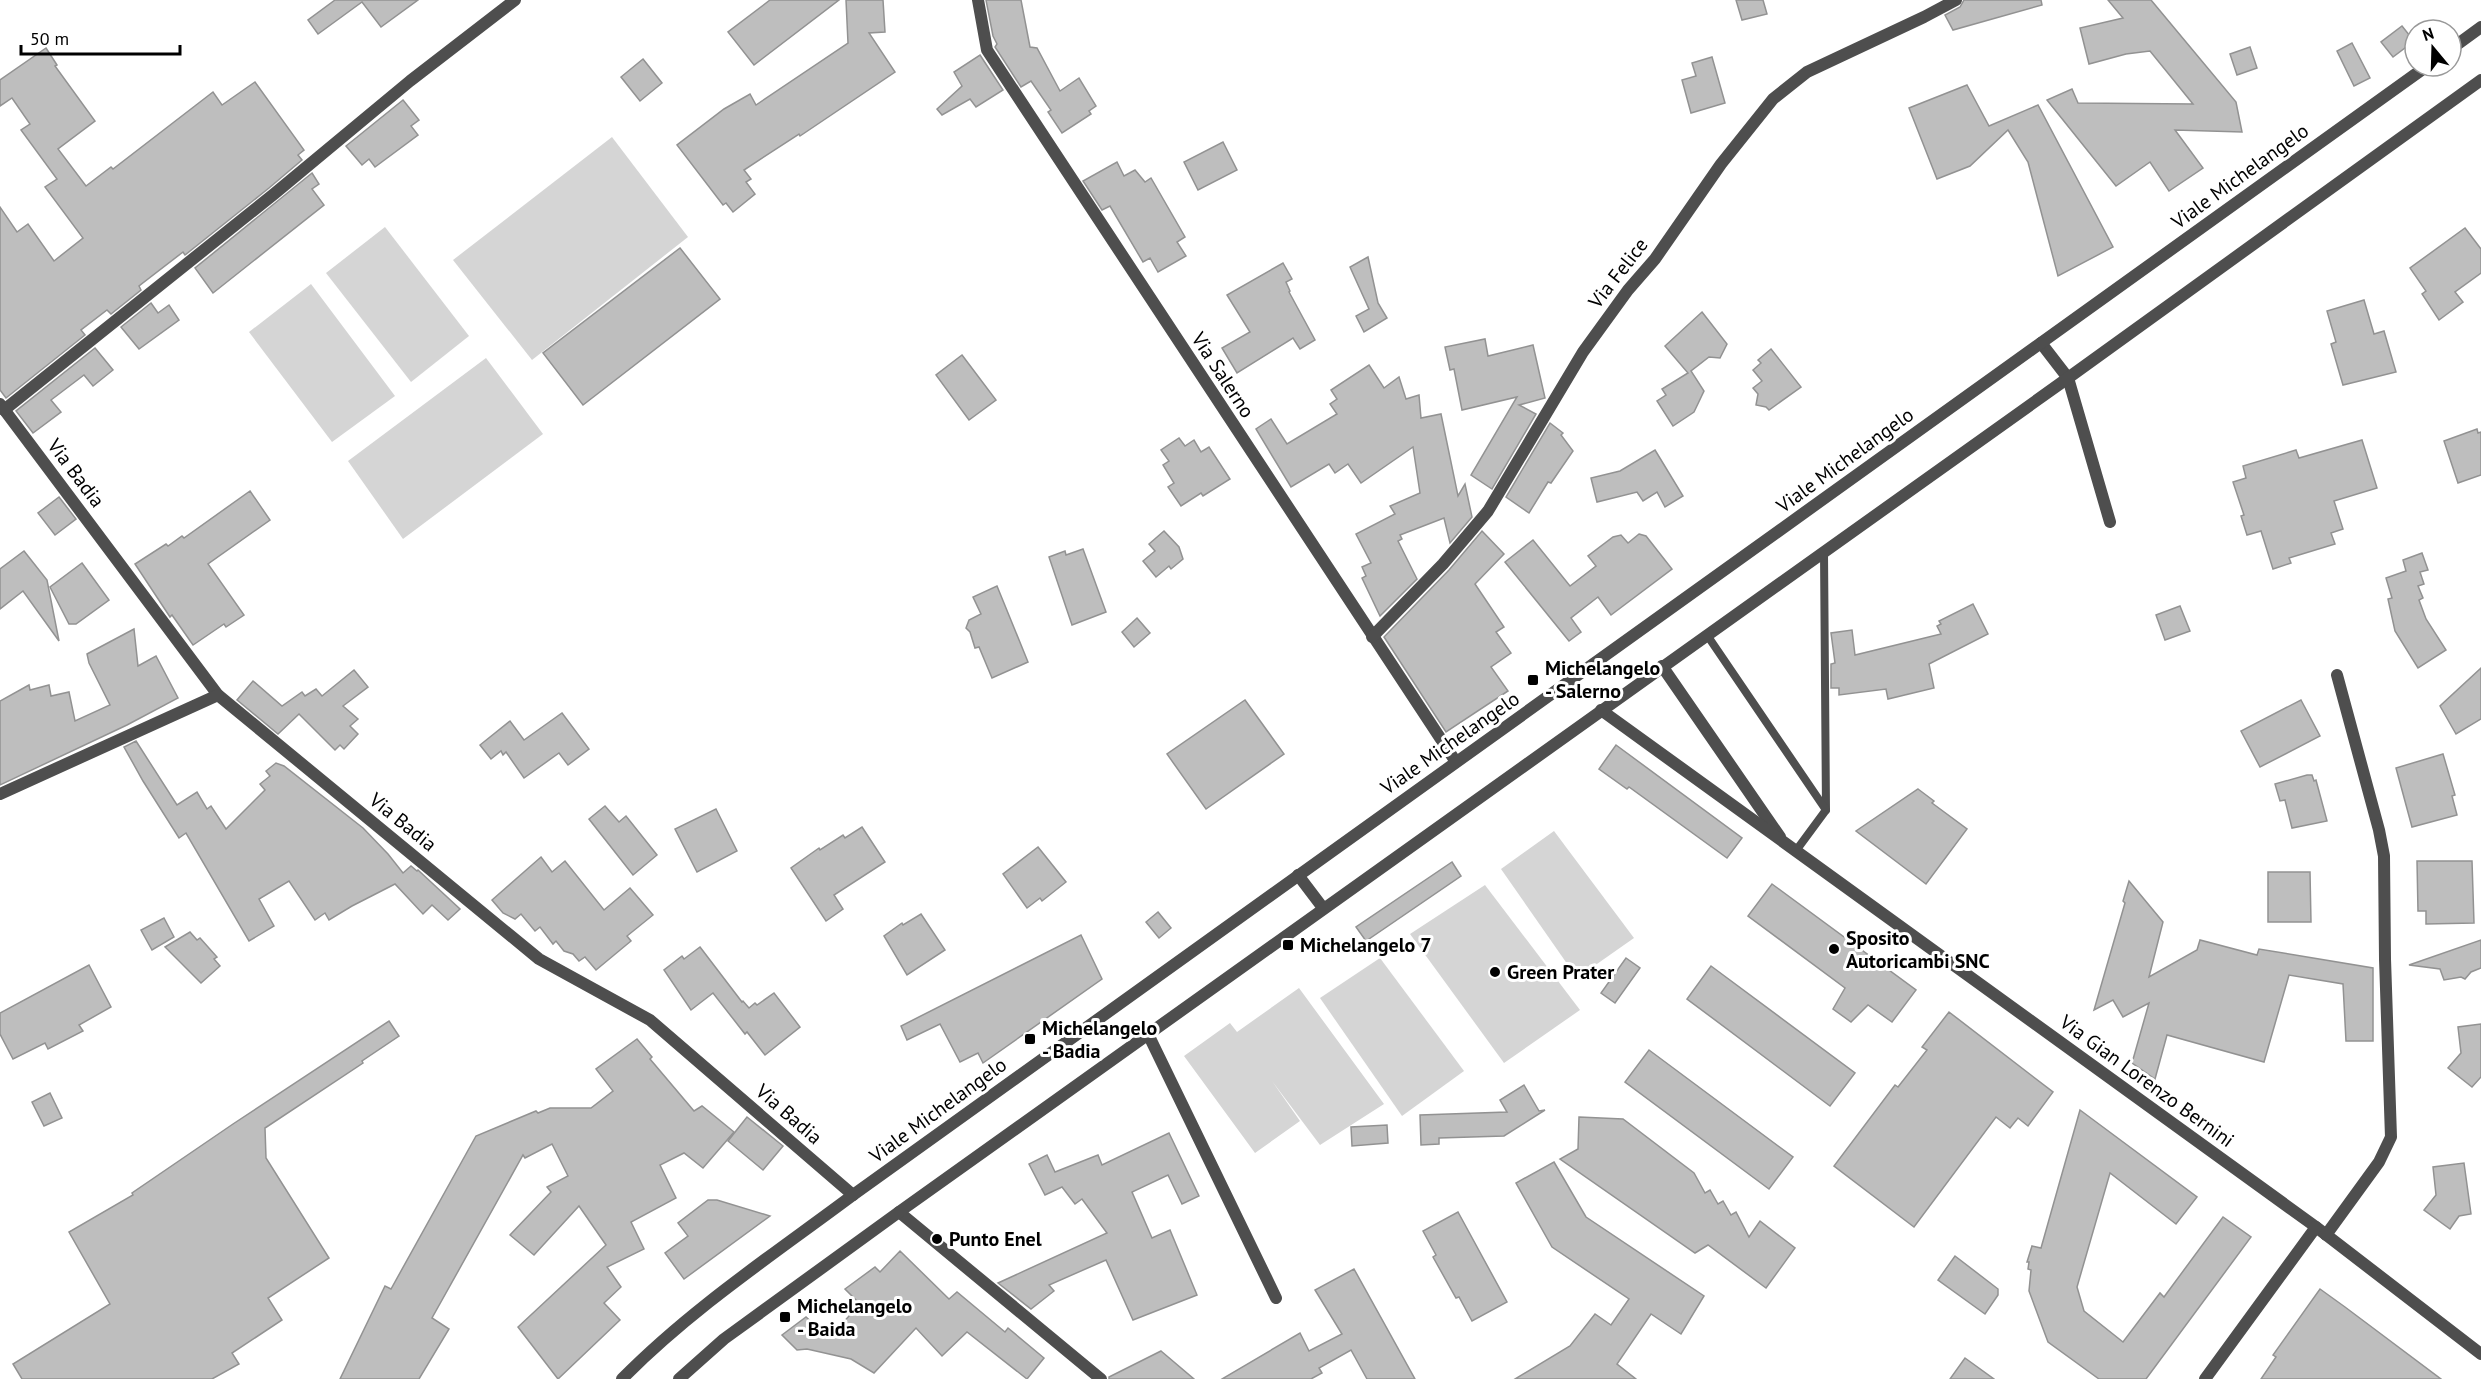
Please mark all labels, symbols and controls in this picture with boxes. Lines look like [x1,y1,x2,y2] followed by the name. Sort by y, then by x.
[21,18,180,56] scale bar
[2403,18,2463,78] north arrow
[2420,23,2436,45] text: N
[30,27,69,50] text: 50 m
[2165,117,2314,235] street label: Viale Michelangelo
[1582,233,1654,314] street label: Via Felice
[1185,326,1260,423] street label: Via Salerno
[1770,401,1919,519] street label: Viale Michelangelo
[41,433,110,513] street label: Via Badia
[1545,655,1661,704] place label: Michelangelo - Salerno
[1526,673,1540,687] marker: Michelangelo - Salerno
[1375,685,1524,801] street label: Viale Michelangelo
[363,786,442,857] street label: Via Badia
[1846,925,1990,974] place label: Sposito Autoricambi SNC
[1300,932,1432,958] place label: Michelangelo 7
[1281,938,1295,952] marker: Michelangelo 7
[1827,942,1841,956] marker: Sposito Autoricambi SNC
[1507,959,1614,985] place label: Green Prater
[1488,965,1502,979] marker: Green Prater
[2054,1008,2239,1153] street label: Via Gian Lorenzo Bernini
[1042,1015,1158,1064] place label: Michelangelo - Badia
[1023,1032,1037,1046] marker: Michelangelo - Badia
[863,1051,1012,1169] street label: Viale Michelangelo
[750,1077,828,1150] street label: Via Badia
[949,1226,1042,1252] place label: Punto Enel
[930,1232,944,1246] marker: Punto Enel
[797,1293,913,1342] place label: Michelangelo - Baida
[778,1310,792,1324] marker: Michelangelo - Baida

